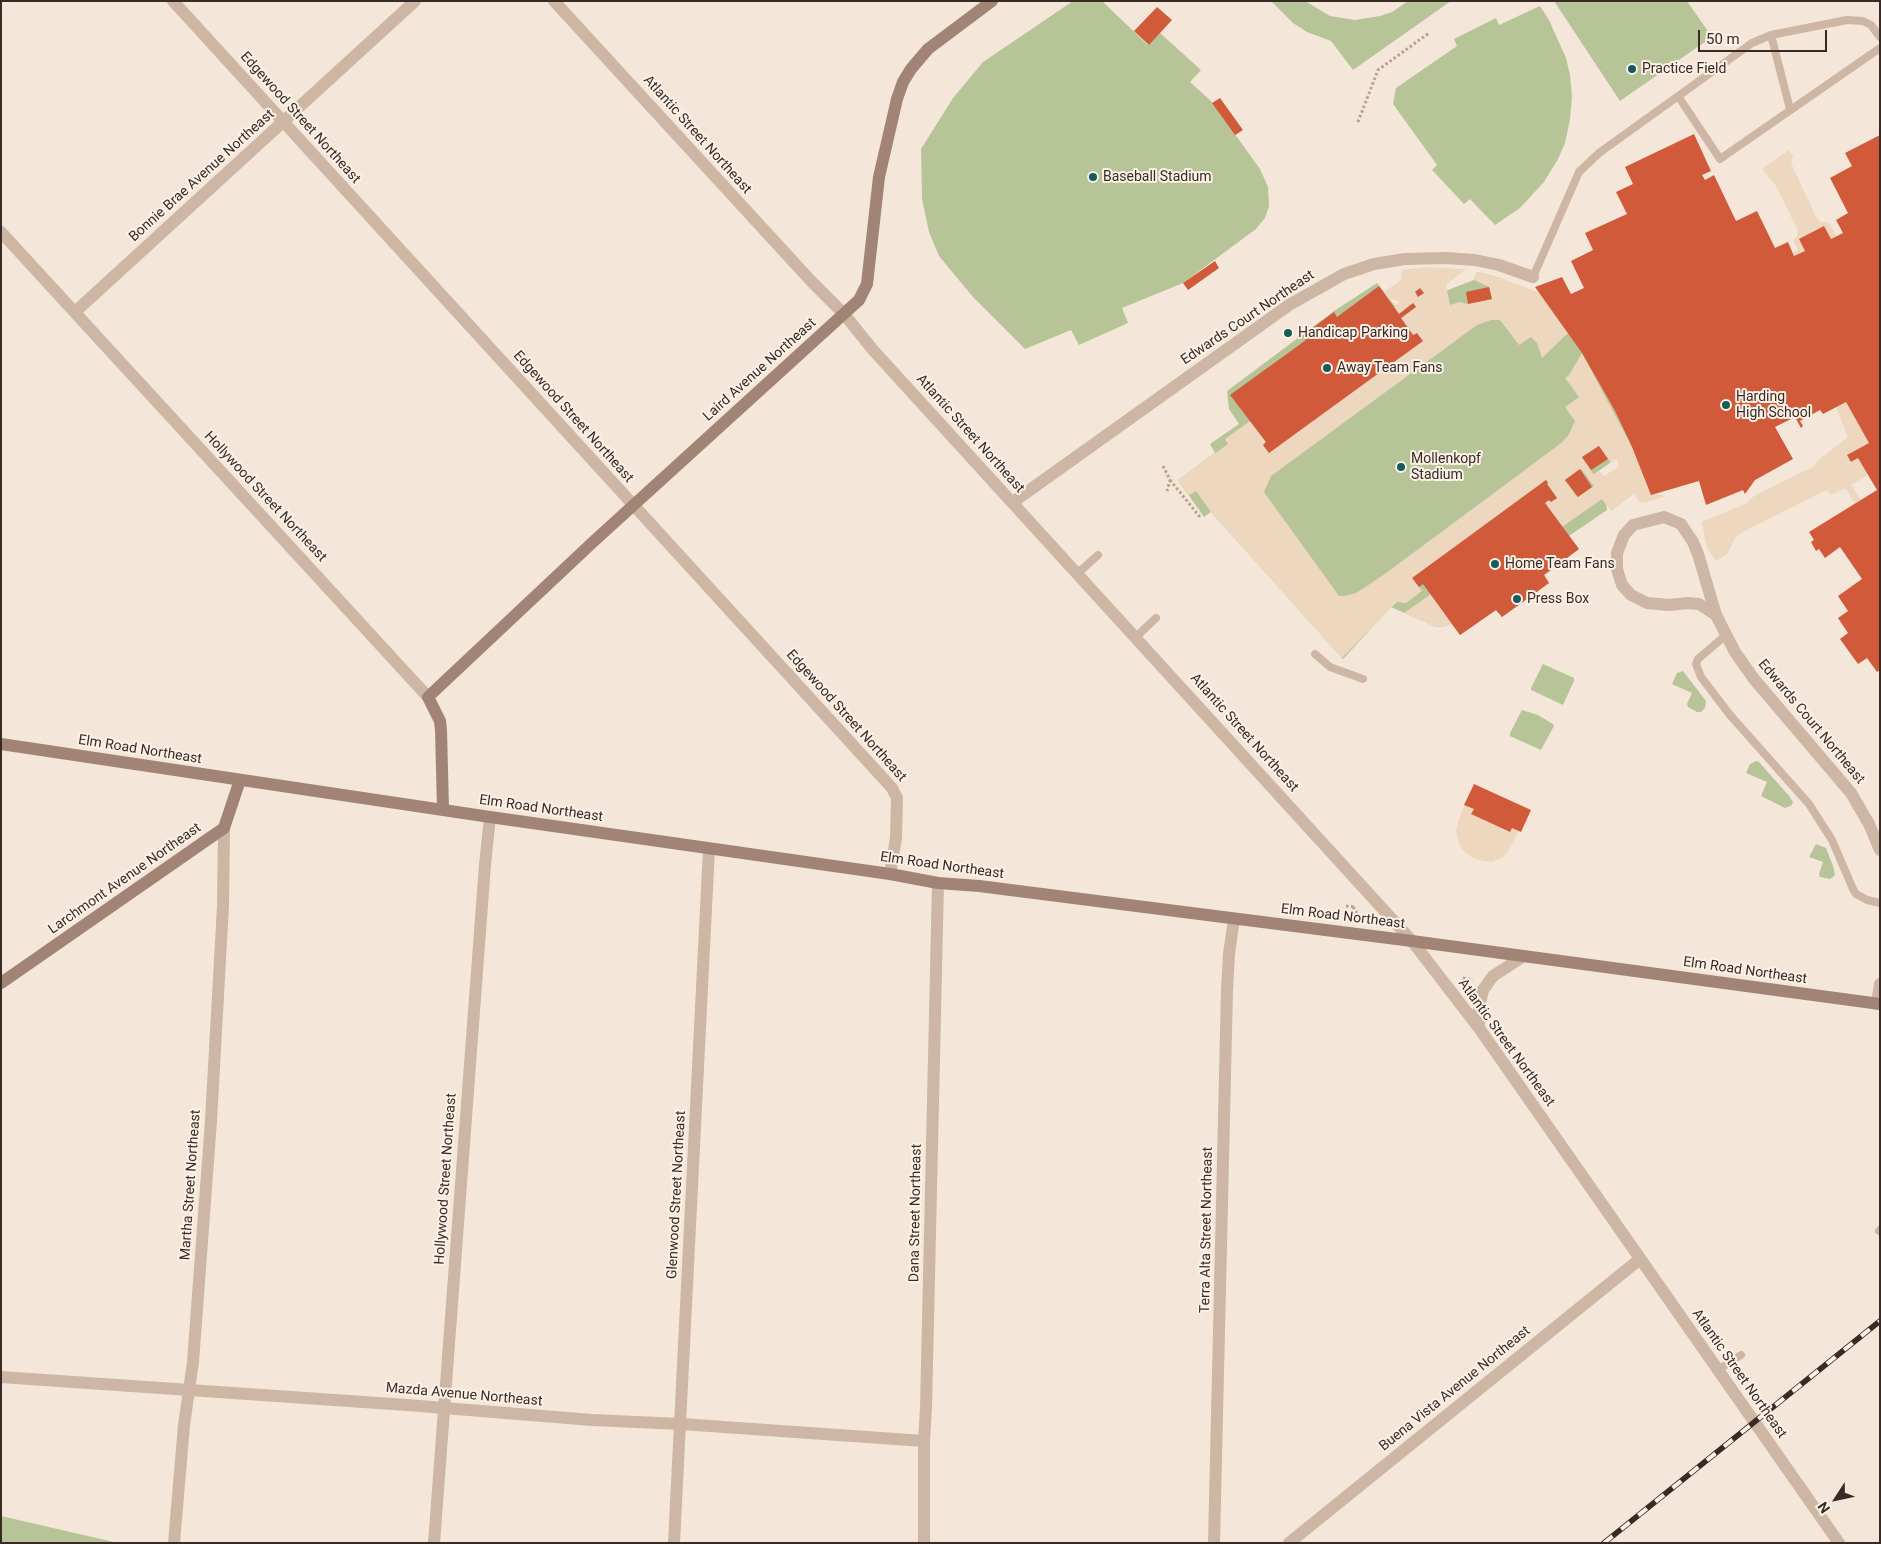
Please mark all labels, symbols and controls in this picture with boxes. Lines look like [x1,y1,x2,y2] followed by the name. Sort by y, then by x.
[1701,20,1830,52] scale bar
[1706,30,1740,48] text: 50 m
[236,49,364,187] street label: Edgewood Street Northeast
[1642,61,1726,77] place label: Practice Field
[1626,63,1638,75] marker: Practice Field
[639,72,755,198] street label: Atlantic Street Northeast
[126,106,278,246] street label: Bonnie Brae Avenue Northeast
[1103,169,1212,185] place label: Baseball Stadium
[1087,171,1099,183] marker: Baseball Stadium
[1178,267,1318,369] street label: Edwards Court Northeast
[700,315,820,425] street label: Laird Avenue Northeast
[1298,325,1408,341] place label: Handicap Parking
[1282,327,1294,339] marker: Handicap Parking
[509,348,637,486] street label: Edgewood Street Northeast
[1337,360,1443,376] place label: Away Team Fans
[1321,362,1333,374] marker: Away Team Fans
[912,371,1028,497] street label: Atlantic Street Northeast
[1736,389,1811,422] place label: Harding High School
[1720,399,1732,411] marker: Harding High School
[200,428,330,566] street label: Hollywood Street Northeast
[1411,451,1481,484] place label: Mollenkopf Stadium
[1395,461,1407,473] marker: Mollenkopf Stadium
[1505,556,1615,572] place label: Home Team Fans
[1489,558,1501,570] marker: Home Team Fans
[1527,591,1589,607] place label: Press Box
[1511,593,1523,605] marker: Press Box
[782,647,910,785] street label: Edgewood Street Northeast
[1754,656,1868,788] street label: Edwards Court Northeast
[1186,670,1302,796] street label: Atlantic Street Northeast
[77,732,203,768] street label: Elm Road Northeast
[478,792,604,826] street label: Elm Road Northeast
[46,820,204,938] street label: Larchmont Avenue Northeast
[879,849,1005,883] street label: Elm Road Northeast
[1280,901,1406,933] street label: Elm Road Northeast
[1682,954,1808,988] street label: Elm Road Northeast
[1454,976,1558,1110] street label: Atlantic Street Northeast
[432,1093,460,1265] street label: Hollywood Street Northeast
[177,1109,205,1261] street label: Martha Street Northeast
[664,1110,690,1280] street label: Glenwood Street Northeast
[906,1144,926,1282] street label: Dana Street Northeast
[1197,1147,1217,1313] street label: Terra Alta Street Northeast
[1688,1306,1790,1442] street label: Atlantic Street Northeast
[1376,1323,1534,1455] street label: Buena Vista Avenue Northeast
[385,1380,543,1410] street label: Mazda Avenue Northeast
[1811,1474,1861,1524] north arrow
[1814,1499,1833,1516] text: N

